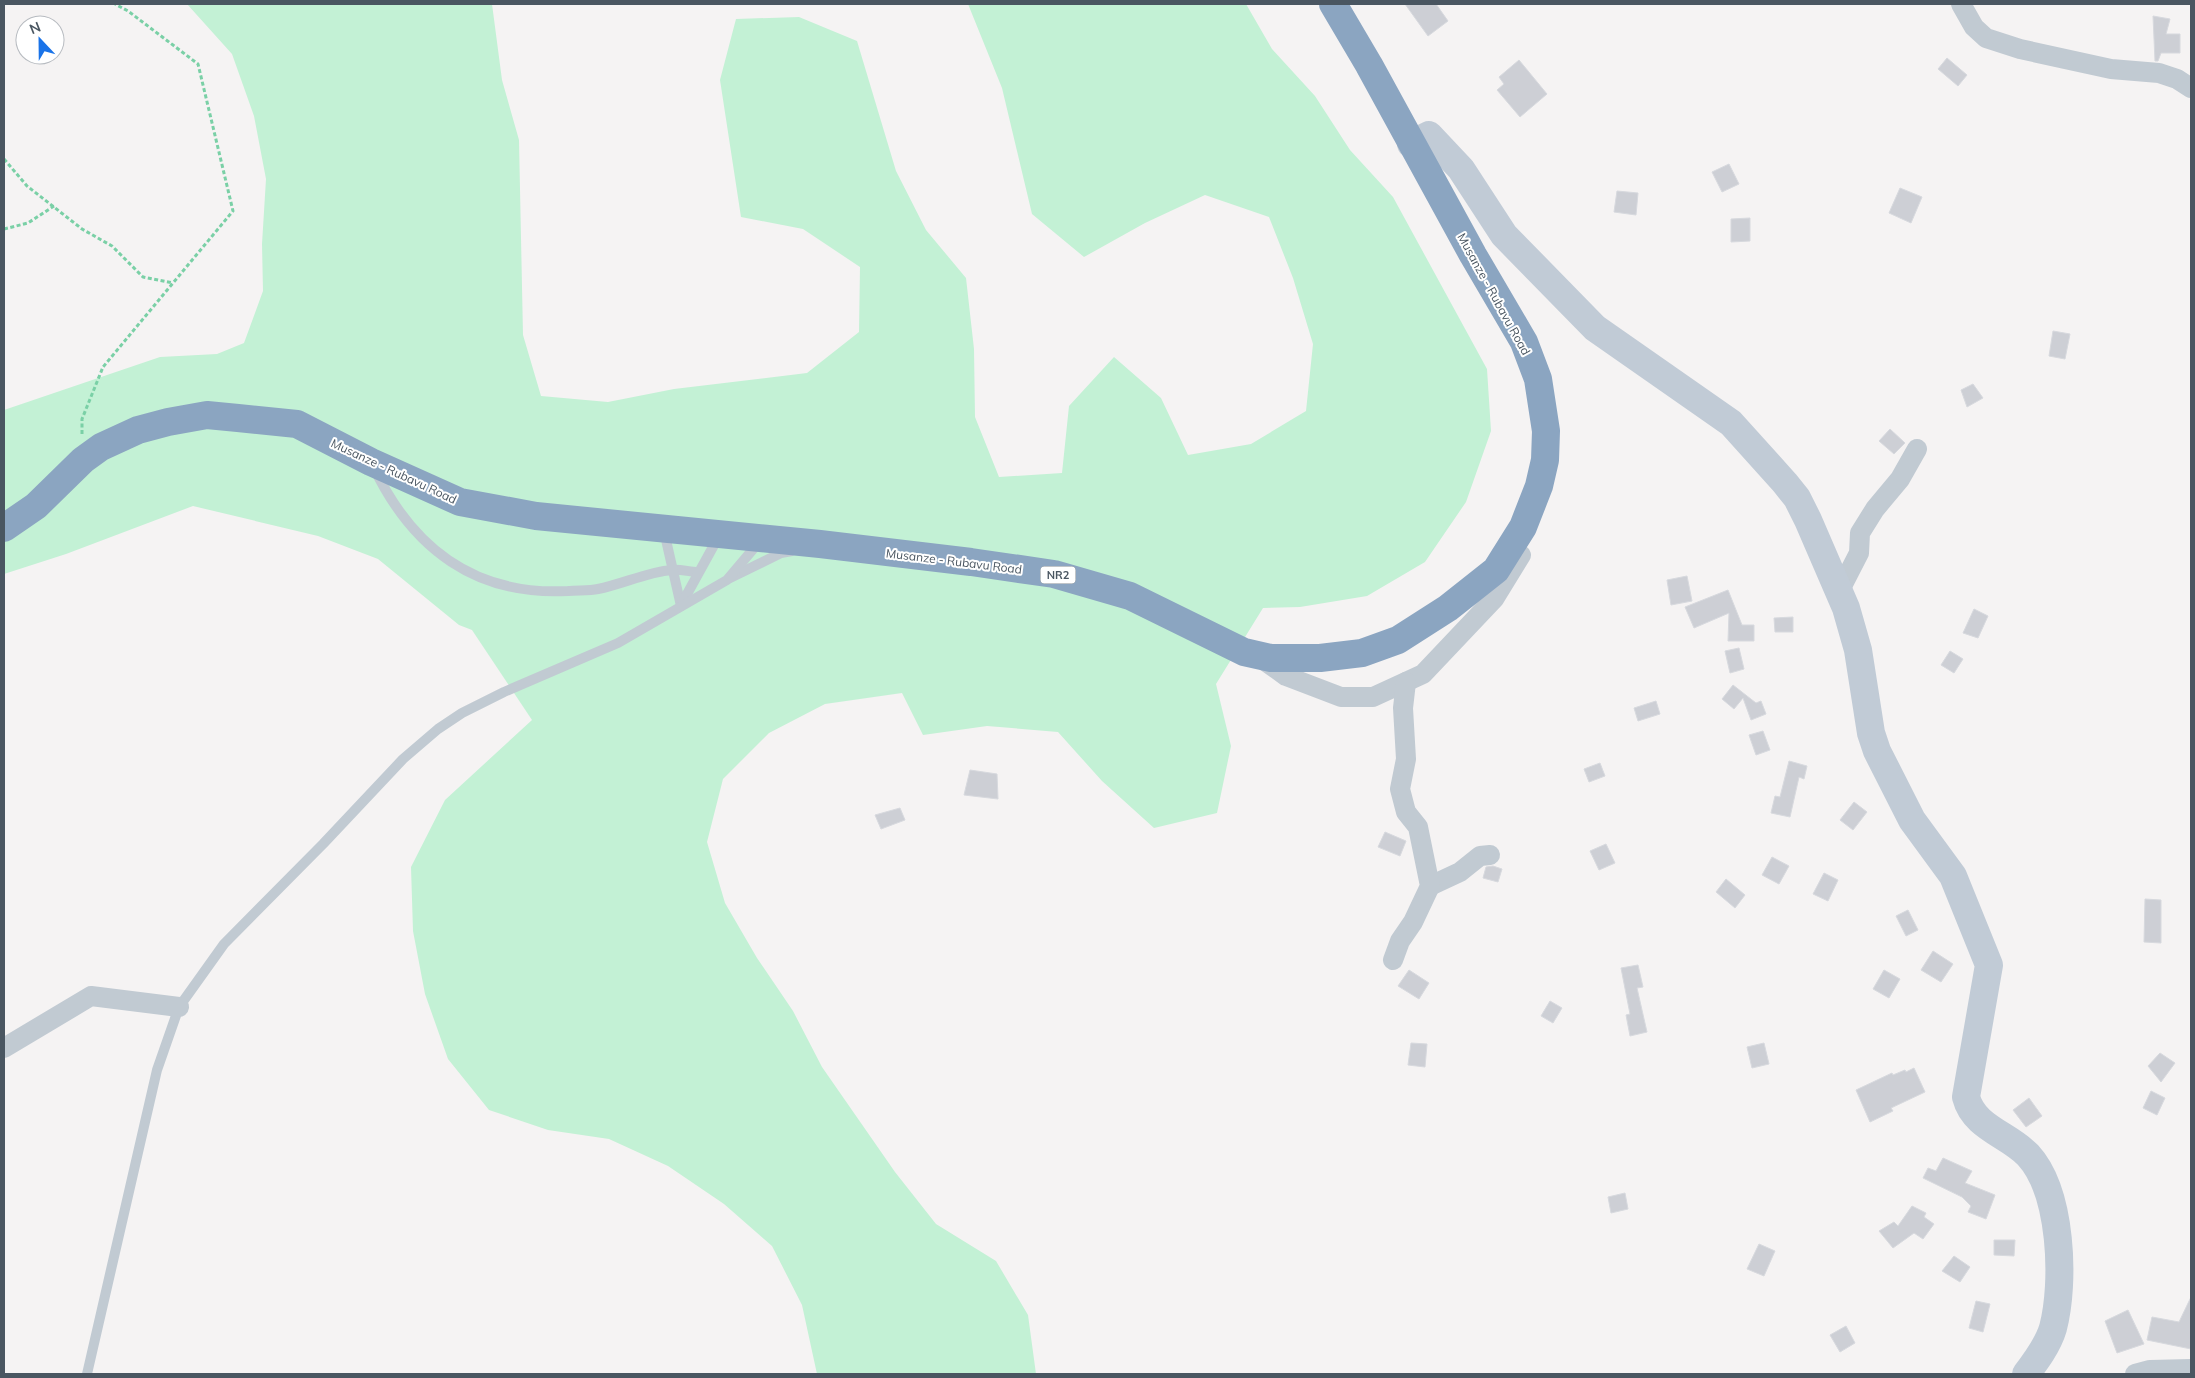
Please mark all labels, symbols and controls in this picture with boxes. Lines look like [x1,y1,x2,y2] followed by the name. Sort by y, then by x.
[15,15,65,65] north arrow
[27,18,43,38] text: N
[1454,231,1534,357] street label: Musanze - Rubavu Road
[329,435,459,507] street label: Musanze - Rubavu Road
[885,545,1023,577] street label: Musanze - Rubavu Road
[1040,566,1076,584] road number: NR2

